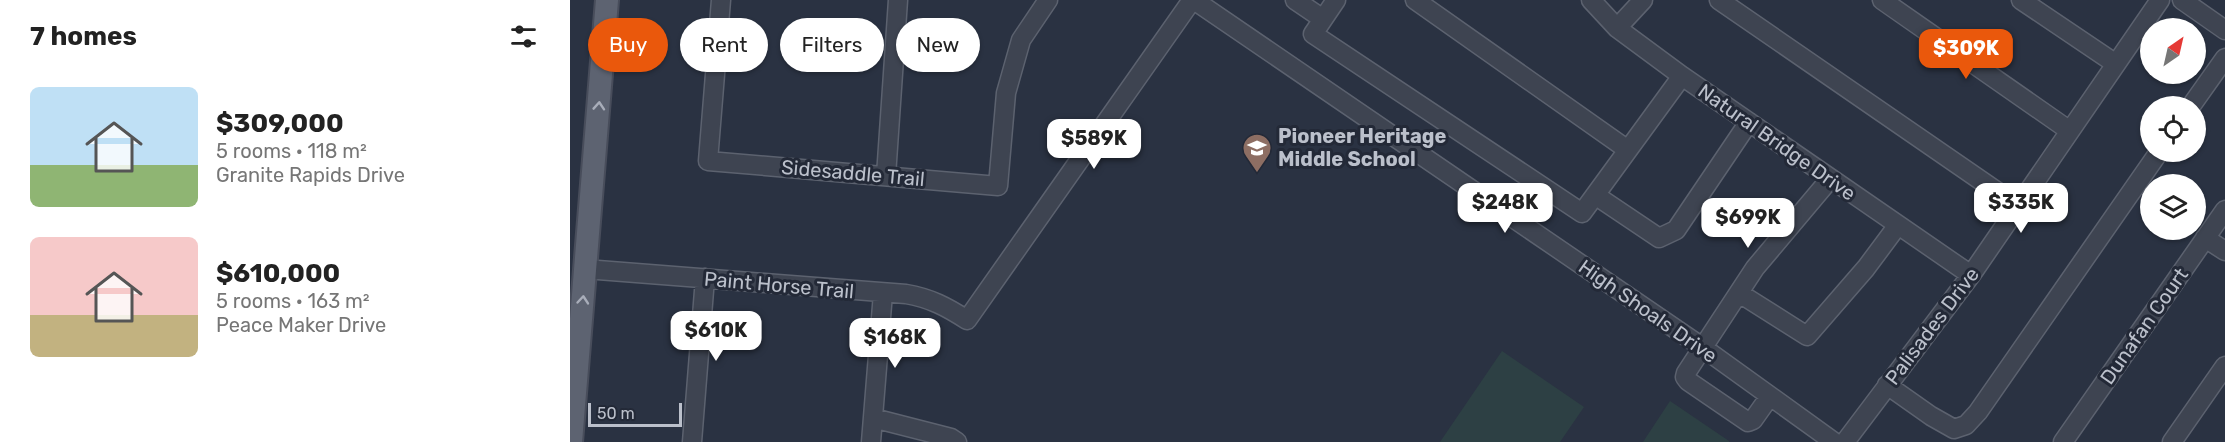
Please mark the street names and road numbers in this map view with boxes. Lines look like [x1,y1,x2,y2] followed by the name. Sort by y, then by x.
[1694,79,1860,205] street label: Natural Bridge Drive
[780,155,926,191] street label: Sidesaddle Trail
[1574,254,1722,368] street label: High Shoals Drive
[1880,262,1984,390] street label: Palisades Drive
[2095,263,2193,389] street label: Dunafan Court
[703,266,855,304] street label: Paint Horse Trail

